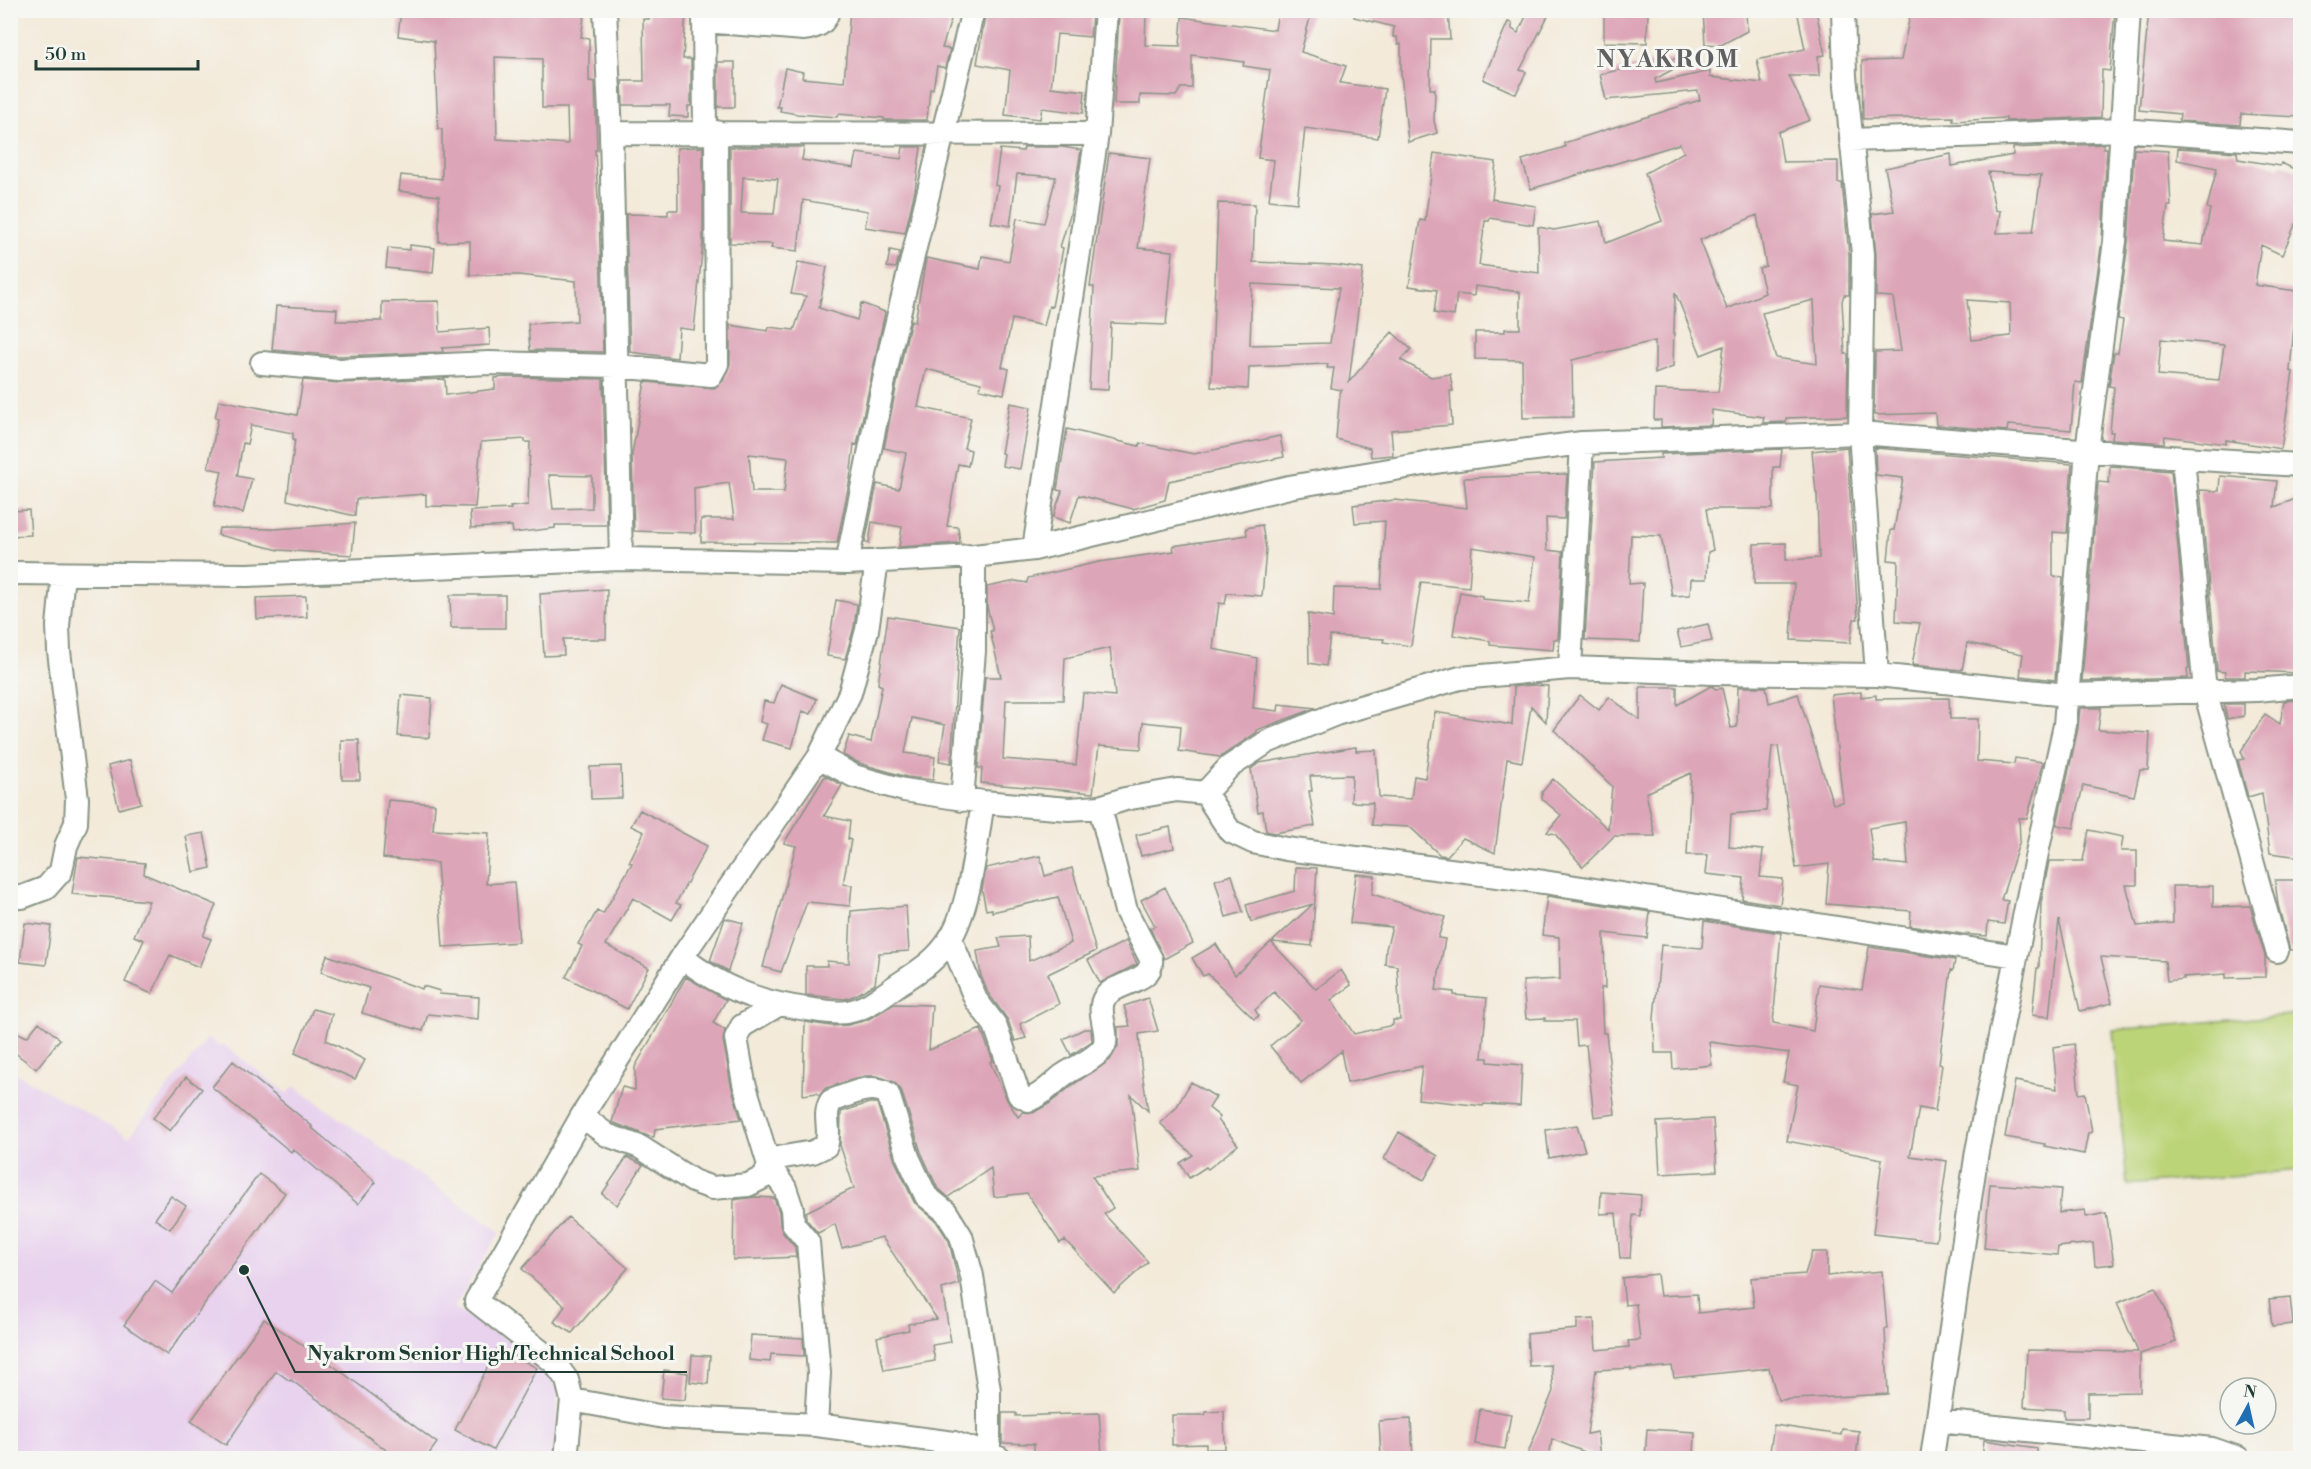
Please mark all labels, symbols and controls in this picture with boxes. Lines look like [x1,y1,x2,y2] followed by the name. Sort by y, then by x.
[36,33,198,71] scale bar
[45,43,87,66] text: 50 m
[1596,45,1740,75] district label: NYAKROM
[295,1334,687,1372] callout: Nyakrom Senior High/Technical School
[307,1342,675,1367] text: Nyakrom Senior High/Technical School
[2218,1376,2278,1436] north arrow
[2242,1381,2258,1403] text: N

